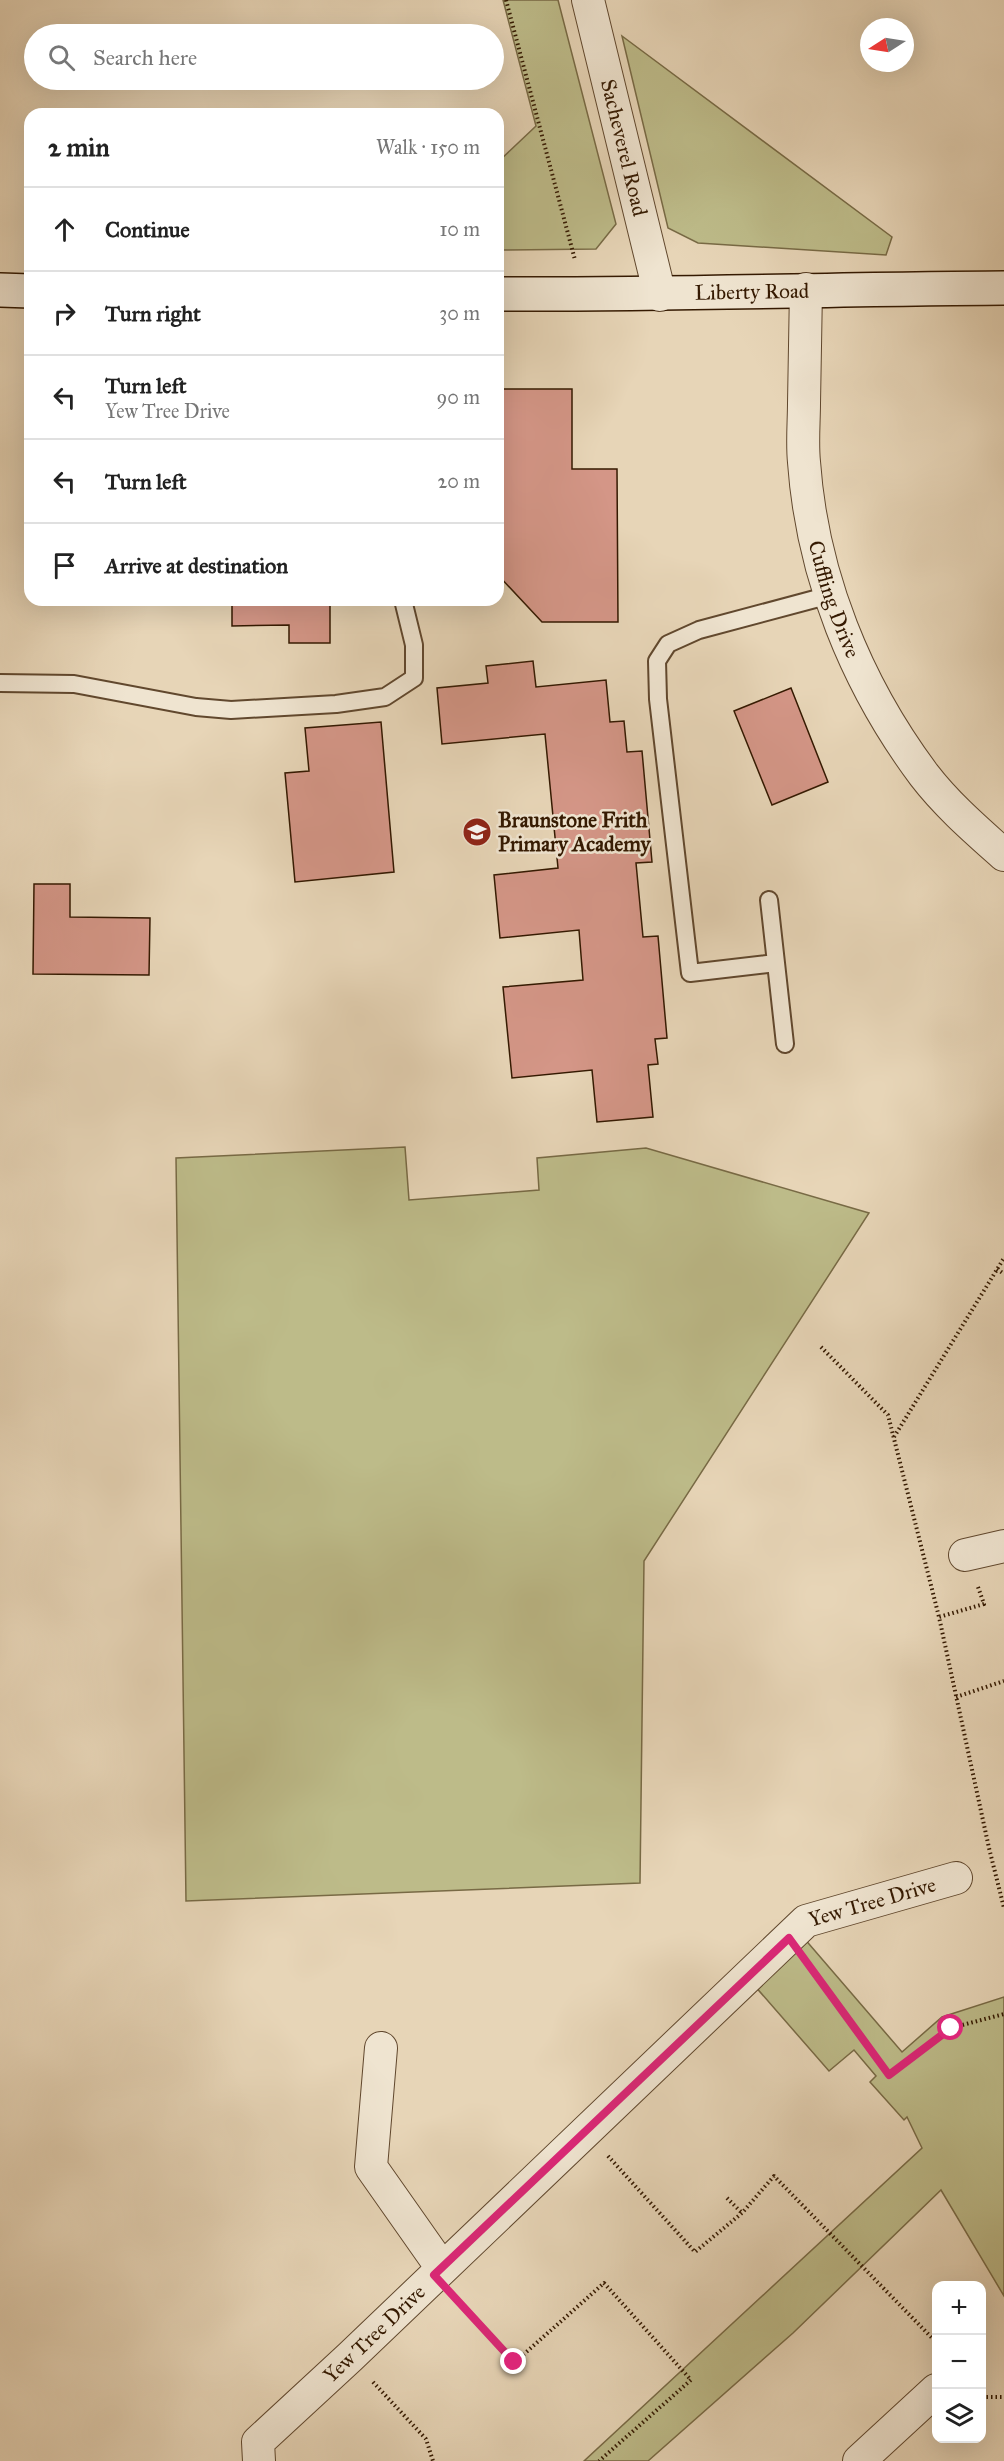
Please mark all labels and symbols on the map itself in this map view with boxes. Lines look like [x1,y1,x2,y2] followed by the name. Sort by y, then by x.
[860,18,914,72] north arrow
[595,77,653,219] street label: Sacheverel Road
[694,278,810,306] street label: Liberty Road
[803,538,866,662] street label: Cuffling Drive
[498,807,652,857] place label: Braunstone Frith Primary Academy
[461,816,493,848] school or university icon: Braunstone Frith Primary Academy
[806,1871,939,1933] street label: Yew Tree Drive
[937,2014,963,2040] route start
[318,2279,431,2388] street label: Yew Tree Drive
[500,2348,526,2374] route end

